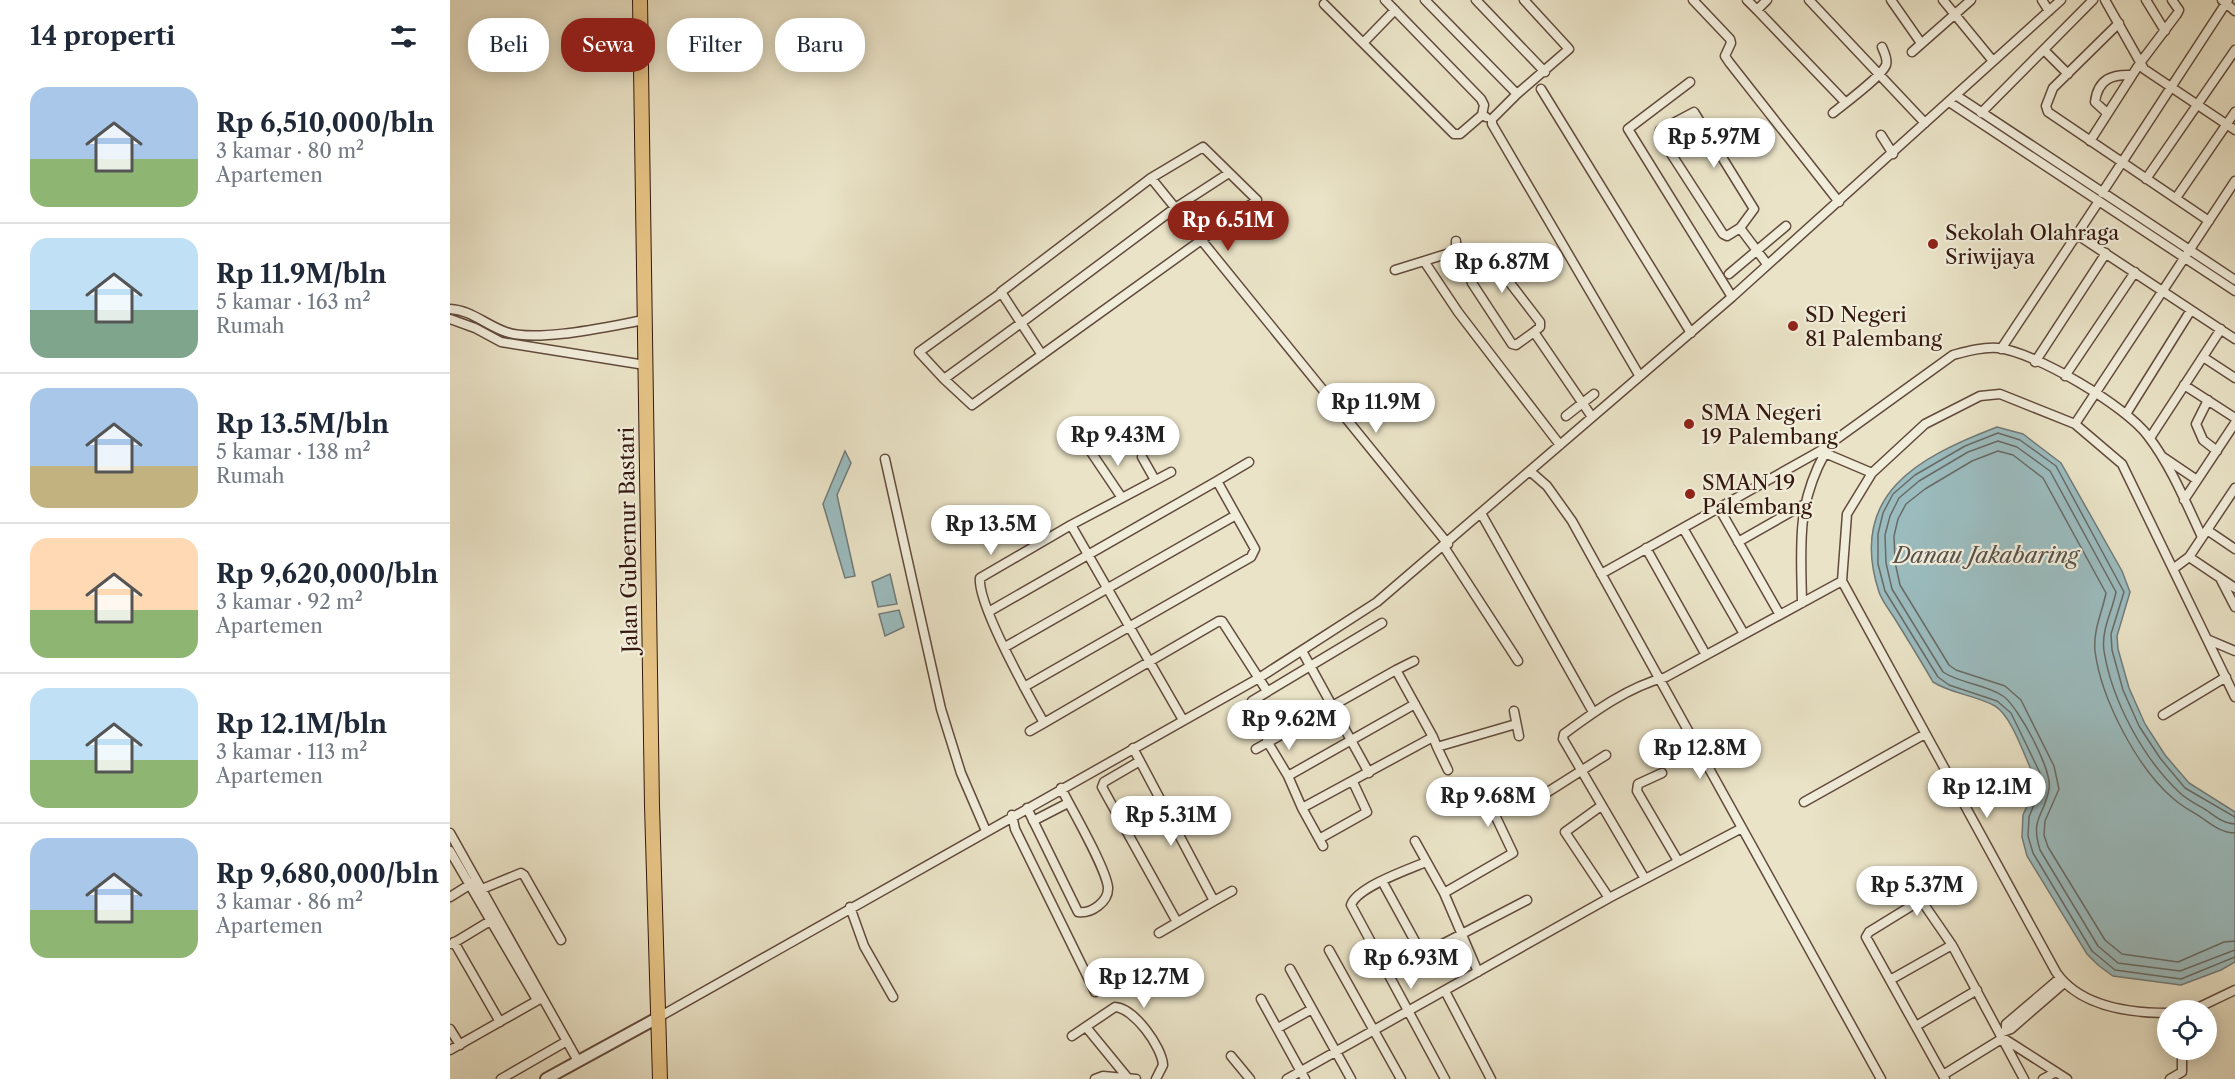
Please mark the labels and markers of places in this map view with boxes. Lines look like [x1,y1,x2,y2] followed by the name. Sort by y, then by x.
[1652,118,1776,169] pin: Rp 5.97M
[1166,201,1290,252] pin: Rp 6.51M
[1945,220,2120,269] place label: Sekolah Olahraga Sriwijaya
[1926,237,1940,251] marker: Sekolah Olahraga Sriwijaya
[1440,243,1564,294] pin: Rp 6.87M
[1805,302,1943,351] place label: SD Negeri 81 Palembang
[1786,319,1800,333] marker: SD Negeri 81 Palembang
[1314,383,1438,434] pin: Rp 11.9M
[1701,400,1839,449] place label: SMA Negeri 19 Palembang
[1056,416,1180,467] pin: Rp 9.43M
[1682,417,1696,431] marker: SMA Negeri 19 Palembang
[1702,470,1813,519] place label: SMAN 19 Palembang
[1683,487,1697,501] marker: SMAN 19 Palembang
[929,505,1053,556] pin: Rp 13.5M
[1227,700,1351,751] pin: Rp 9.62M
[1638,729,1762,780] pin: Rp 12.8M
[1925,768,2049,819] pin: Rp 12.1M
[1426,777,1550,828] pin: Rp 9.68M
[1109,796,1233,847] pin: Rp 5.31M
[1855,866,1979,917] pin: Rp 5.37M
[1349,939,1473,990] pin: Rp 6.93M
[1082,958,1206,1009] pin: Rp 12.7M

